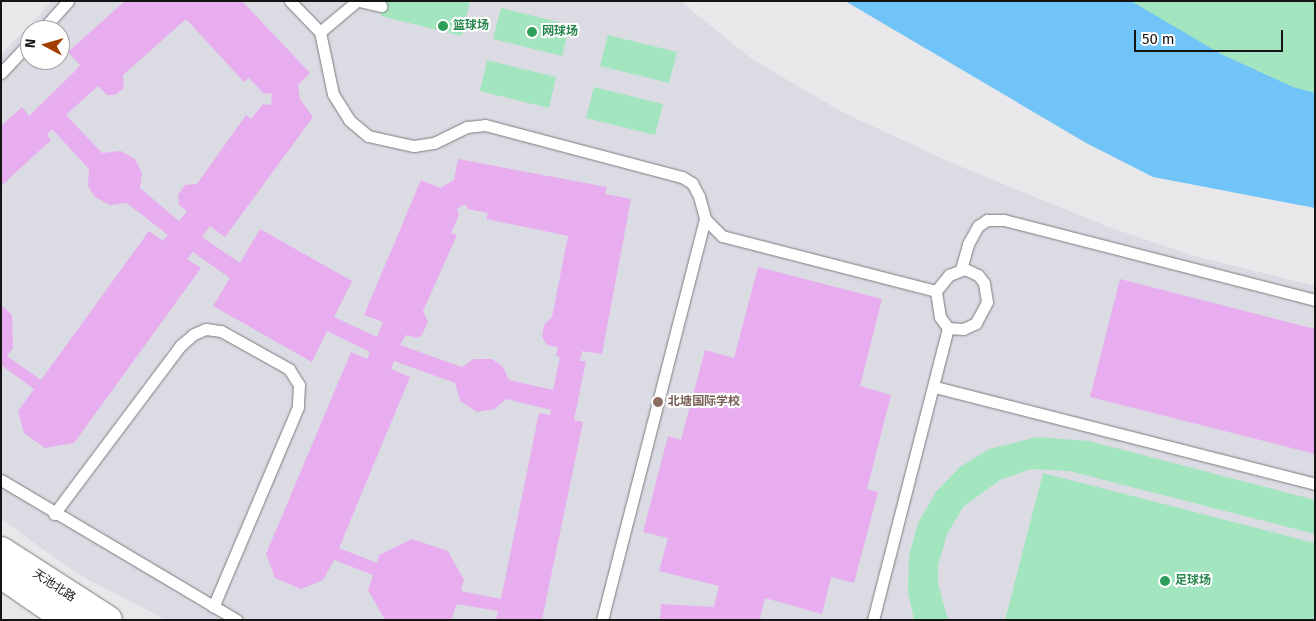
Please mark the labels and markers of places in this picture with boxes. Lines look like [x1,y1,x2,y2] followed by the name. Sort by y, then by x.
[453,19,489,33] place label: 篮球场
[437,20,449,32] marker: 篮球场
[542,25,578,39] place label: 网球场
[526,26,538,38] marker: 网球场
[668,395,740,409] place label: 北塘国际学校
[652,396,664,408] marker: 北塘国际学校
[1175,574,1211,588] place label: 足球场
[1159,575,1171,587] marker: 足球场

